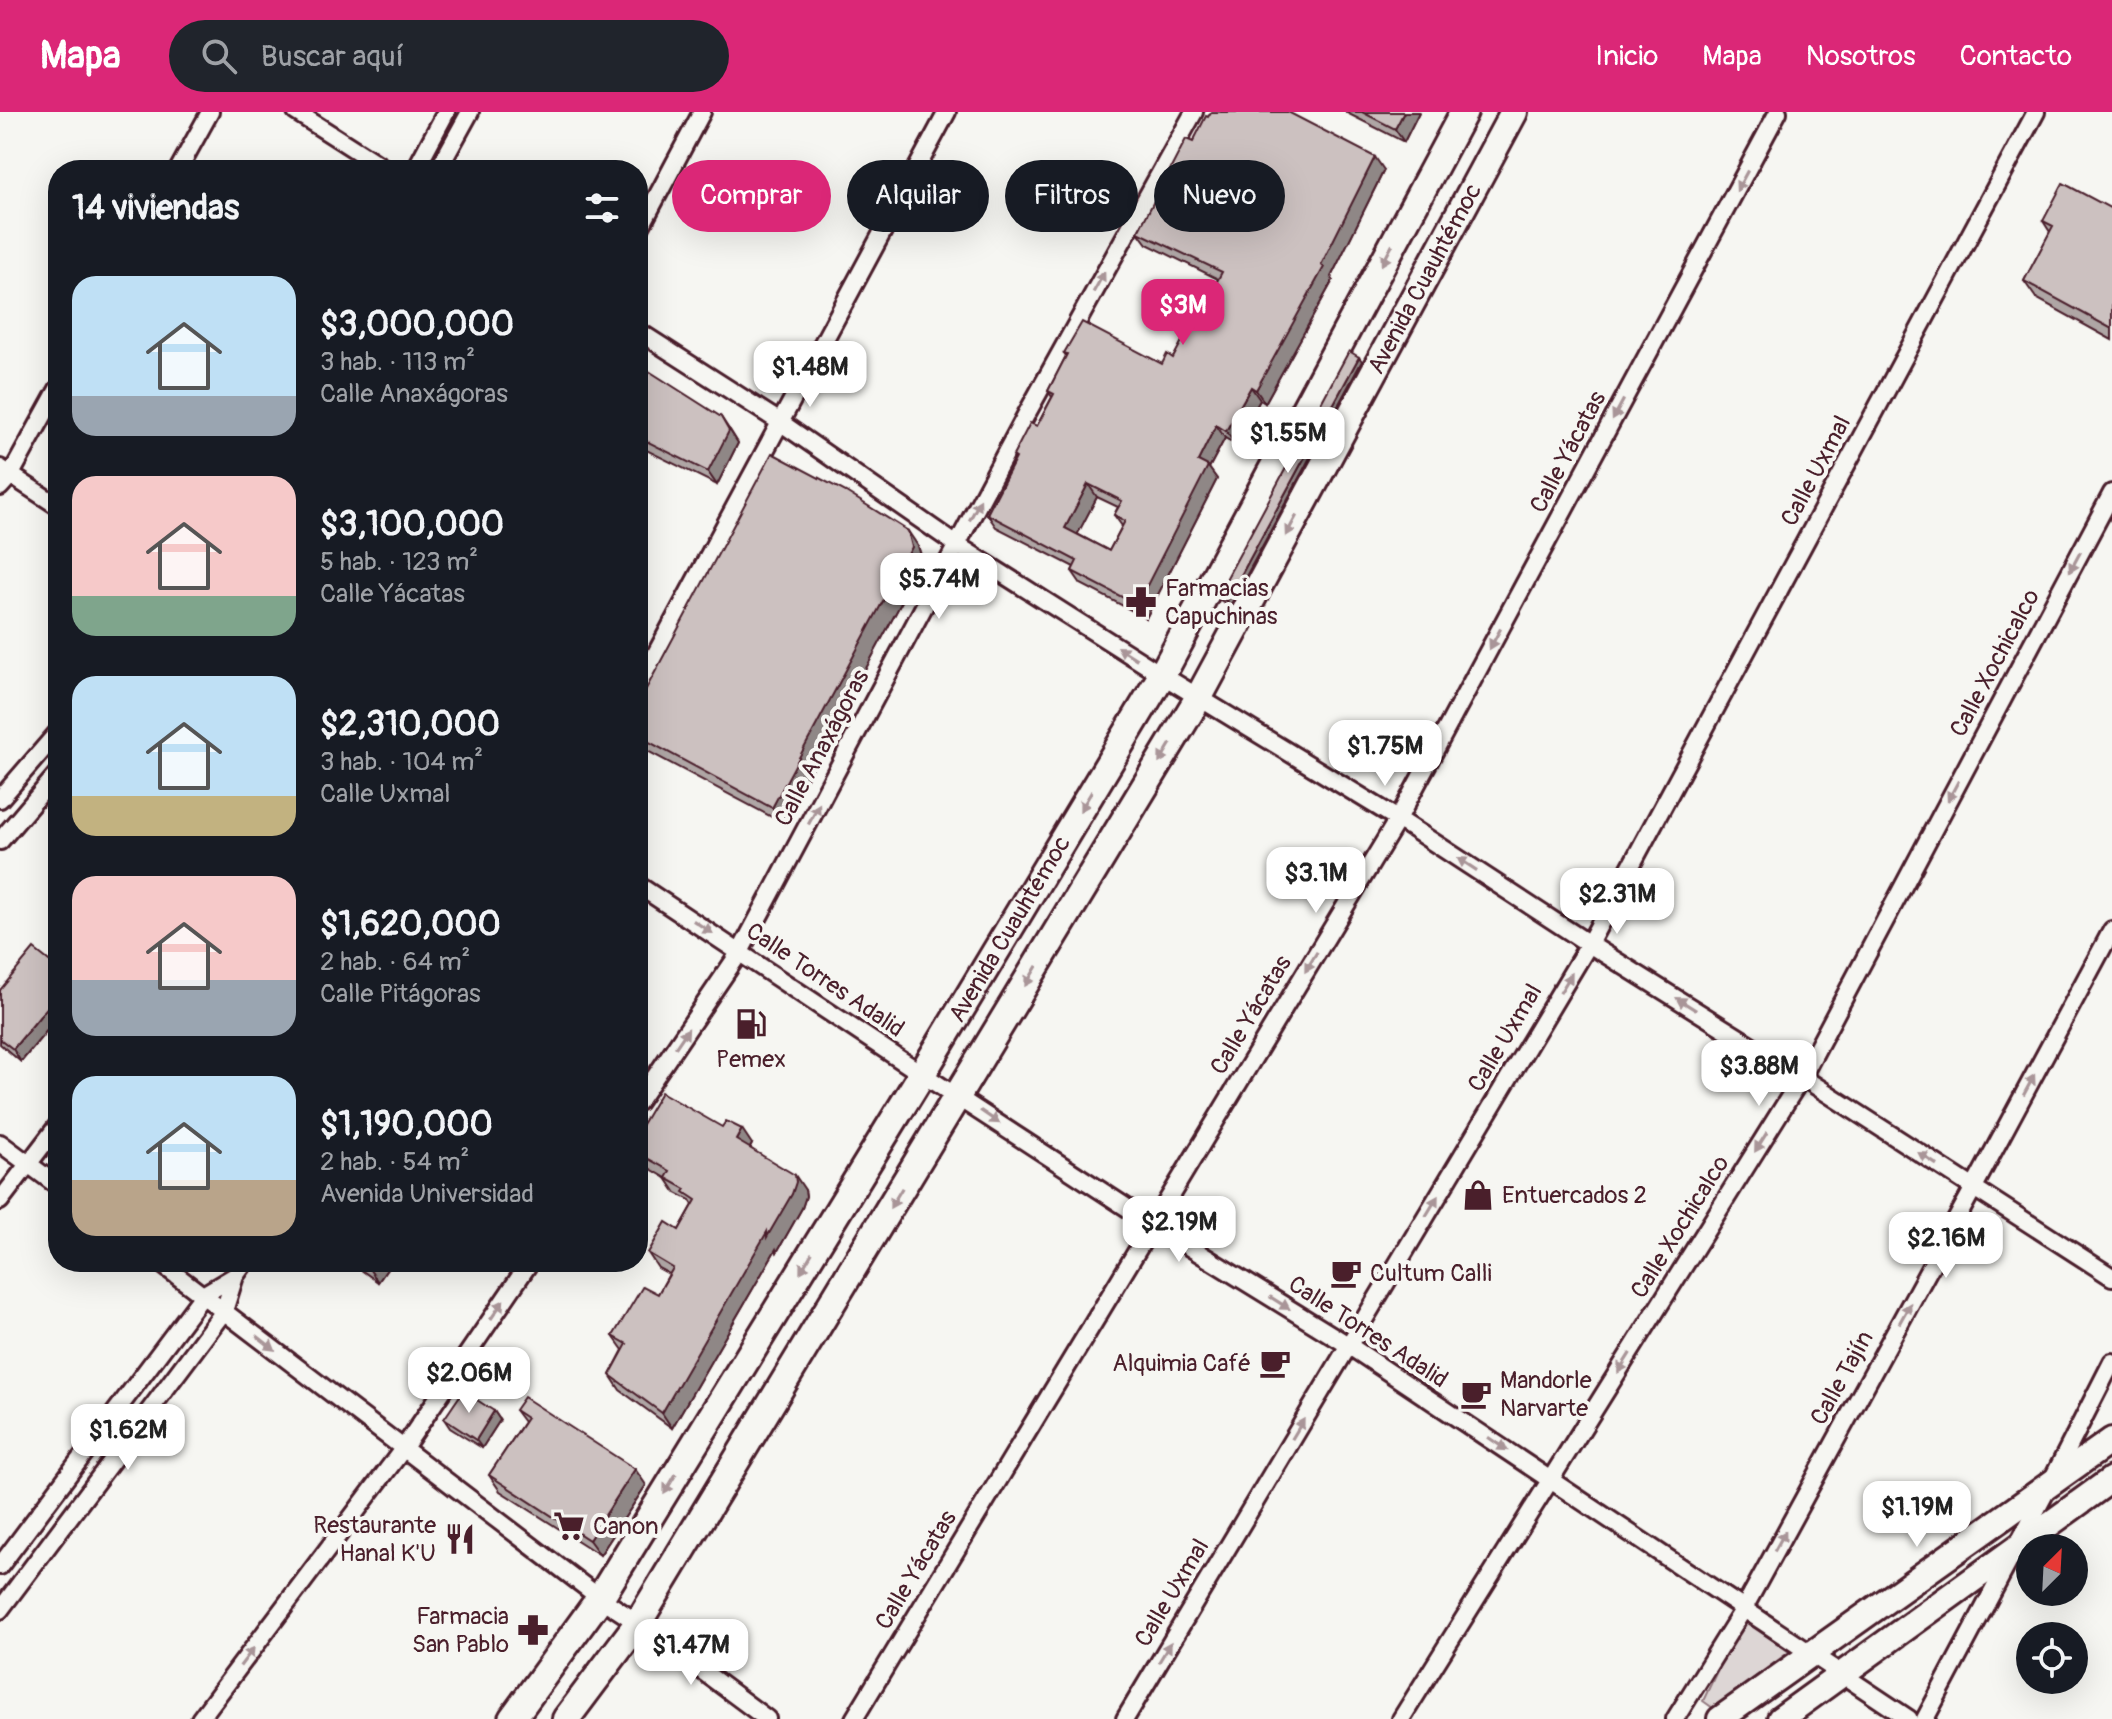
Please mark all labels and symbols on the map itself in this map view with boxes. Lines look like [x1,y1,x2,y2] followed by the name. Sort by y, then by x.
[1735,169,1748,192] one-way arrow
[1361,178,1487,379] street label: Avenida Cuauhtémoc
[1380,243,1394,266] one-way arrow
[1092,271,1106,293] one-way arrow
[1144,279,1222,347] pin: $3M
[745,341,875,409] pin: $1.48M
[1524,386,1612,518] street label: Calle Yácatas
[1612,398,1625,421] one-way arrow
[1223,407,1353,475] pin: $1.55M
[1775,411,1857,531] street label: Calle Uxmal
[969,499,982,522] one-way arrow
[1285,514,1298,537] one-way arrow
[2069,550,2082,573] one-way arrow
[874,553,1004,621] pin: $5.74M
[1165,574,1278,631] place label: Farmacias Capuchinas
[1944,584,2046,742] street label: Calle Xochicalco
[1124,585,1158,619] pharmacy icon: Farmacias Capuchinas
[1489,627,1502,650] one-way arrow
[1116,647,1138,661] one-way arrow
[768,664,876,831] street label: Calle Anaxágoras
[1320,720,1450,788] pin: $1.75M
[1158,742,1172,764] one-way arrow
[1947,780,1960,803] one-way arrow
[1079,790,1093,812] one-way arrow
[806,803,820,825] one-way arrow
[942,831,1076,1027] street label: Avenida Cuauhtémoc
[1260,847,1372,915] pin: $3.1M
[1456,857,1477,872] one-way arrow
[1552,868,1682,936] pin: $2.31M
[741,916,909,1044] street label: Calle Torres Adalid
[693,920,714,935] one-way arrow
[1204,950,1298,1080] street label: Calle Yácatas
[1305,951,1319,973] one-way arrow
[1024,965,1038,987] one-way arrow
[1559,972,1573,994] one-way arrow
[1462,979,1548,1097] street label: Calle Uxmal
[1675,997,1696,1012] one-way arrow
[734,1007,768,1041] fuel station icon: Pemex
[674,1027,689,1048] one-way arrow
[1694,1040,1824,1108] pin: $3.88M
[716,1045,786,1074] place label: Pemex
[2022,1073,2036,1096] one-way arrow
[979,1110,1001,1124] one-way arrow
[1755,1131,1769,1153] one-way arrow
[1625,1150,1736,1304] street label: Calle Xochicalco
[1917,1153,1939,1167] one-way arrow
[1461,1178,1495,1212] shop icon: Entuercados 2
[1502,1181,1647,1210] place label: Entuercados 2
[889,1187,903,1209] one-way arrow
[1424,1195,1438,1217] one-way arrow
[1114,1196,1244,1264] pin: $2.19M
[1881,1212,2011,1280] pin: $2.16M
[799,1252,813,1274] one-way arrow
[1329,1256,1363,1290] cafe icon: Cultum Calli
[1370,1259,1492,1288] place label: Cultum Calli
[1283,1270,1453,1394] street label: Calle Torres Adalid
[1269,1295,1291,1309] one-way arrow
[490,1299,505,1320] one-way arrow
[1898,1302,1912,1324] one-way arrow
[1804,1326,1880,1430] street label: Calle Tajín
[256,1334,276,1350] one-way arrow
[1258,1346,1292,1380] cafe icon: Alquimia Café
[404,1347,534,1415] pin: $2.06M
[1112,1349,1251,1378] place label: Alquimia Café
[1617,1352,1631,1374] one-way arrow
[1500,1366,1592,1423] place label: Mandorle Narvarte
[1459,1377,1493,1411] cafe icon: Mandorle Narvarte
[63,1404,193,1472] pin: $1.62M
[1291,1418,1305,1440] one-way arrow
[1487,1436,1508,1451] one-way arrow
[663,1473,678,1496] one-way arrow
[1852,1481,1982,1549] pin: $1.19M
[869,1505,963,1635] street label: Calle Yácatas
[552,1509,586,1543] supermarket icon: Canon
[313,1511,436,1568] place label: Restaurante Hanal K'U
[593,1512,659,1541] place label: Canon
[443,1522,477,1556] restaurant icon: Restaurante Hanal K'U
[1773,1530,1787,1552] one-way arrow
[1129,1534,1215,1652] street label: Calle Uxmal
[2016,1534,2088,1606] north arrow
[412,1602,509,1659] place label: Farmacia San Pablo
[516,1613,550,1647] pharmacy icon: Farmacia San Pablo
[626,1619,756,1687] pin: $1.47M
[1158,1641,1172,1663] one-way arrow
[239,1646,254,1667] one-way arrow

